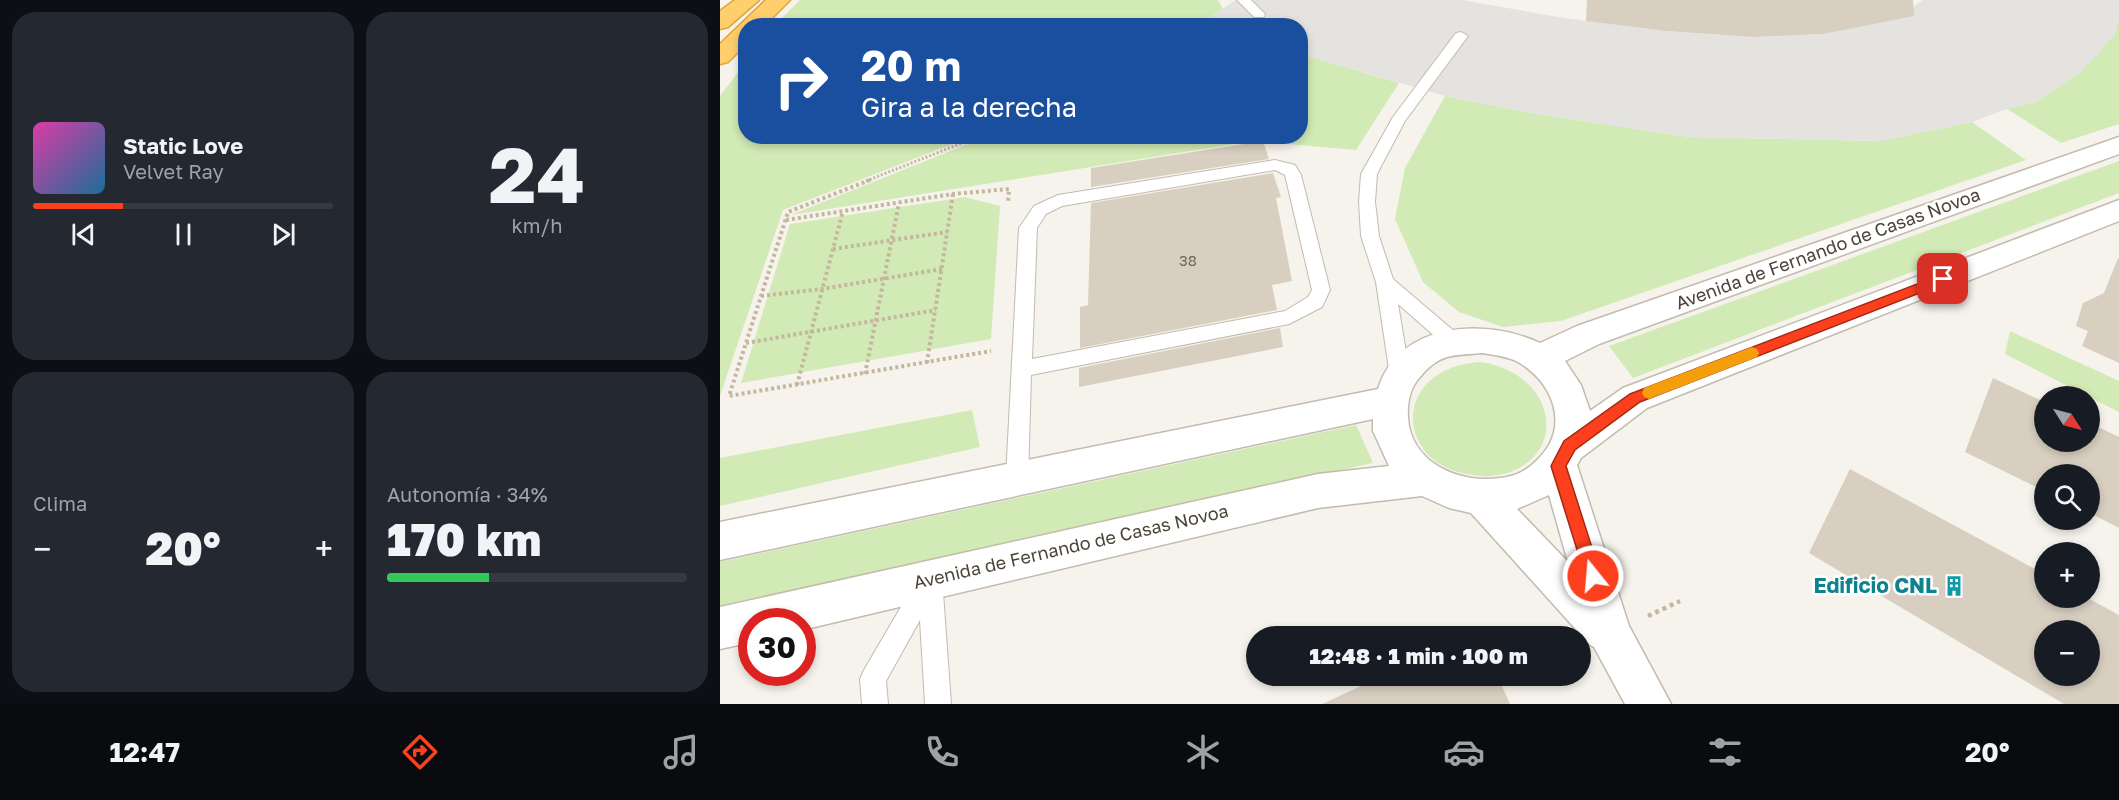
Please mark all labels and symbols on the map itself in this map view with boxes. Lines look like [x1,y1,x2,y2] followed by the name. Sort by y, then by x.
[1672,183,1983,314] street label: Avenida de Fernando de Casas Novoa
[1179,251,1197,269] house number: 38
[1917,253,1968,304] pin
[2034,386,2100,452] north arrow
[911,499,1230,593] street label: Avenida de Fernando de Casas Novoa
[1561,544,1625,608] position arrow
[1813,572,1937,598] place label: Edificio CNL
[1942,574,1966,598] building icon: Edificio CNL
[738,608,816,686] speed limit sign: 30

